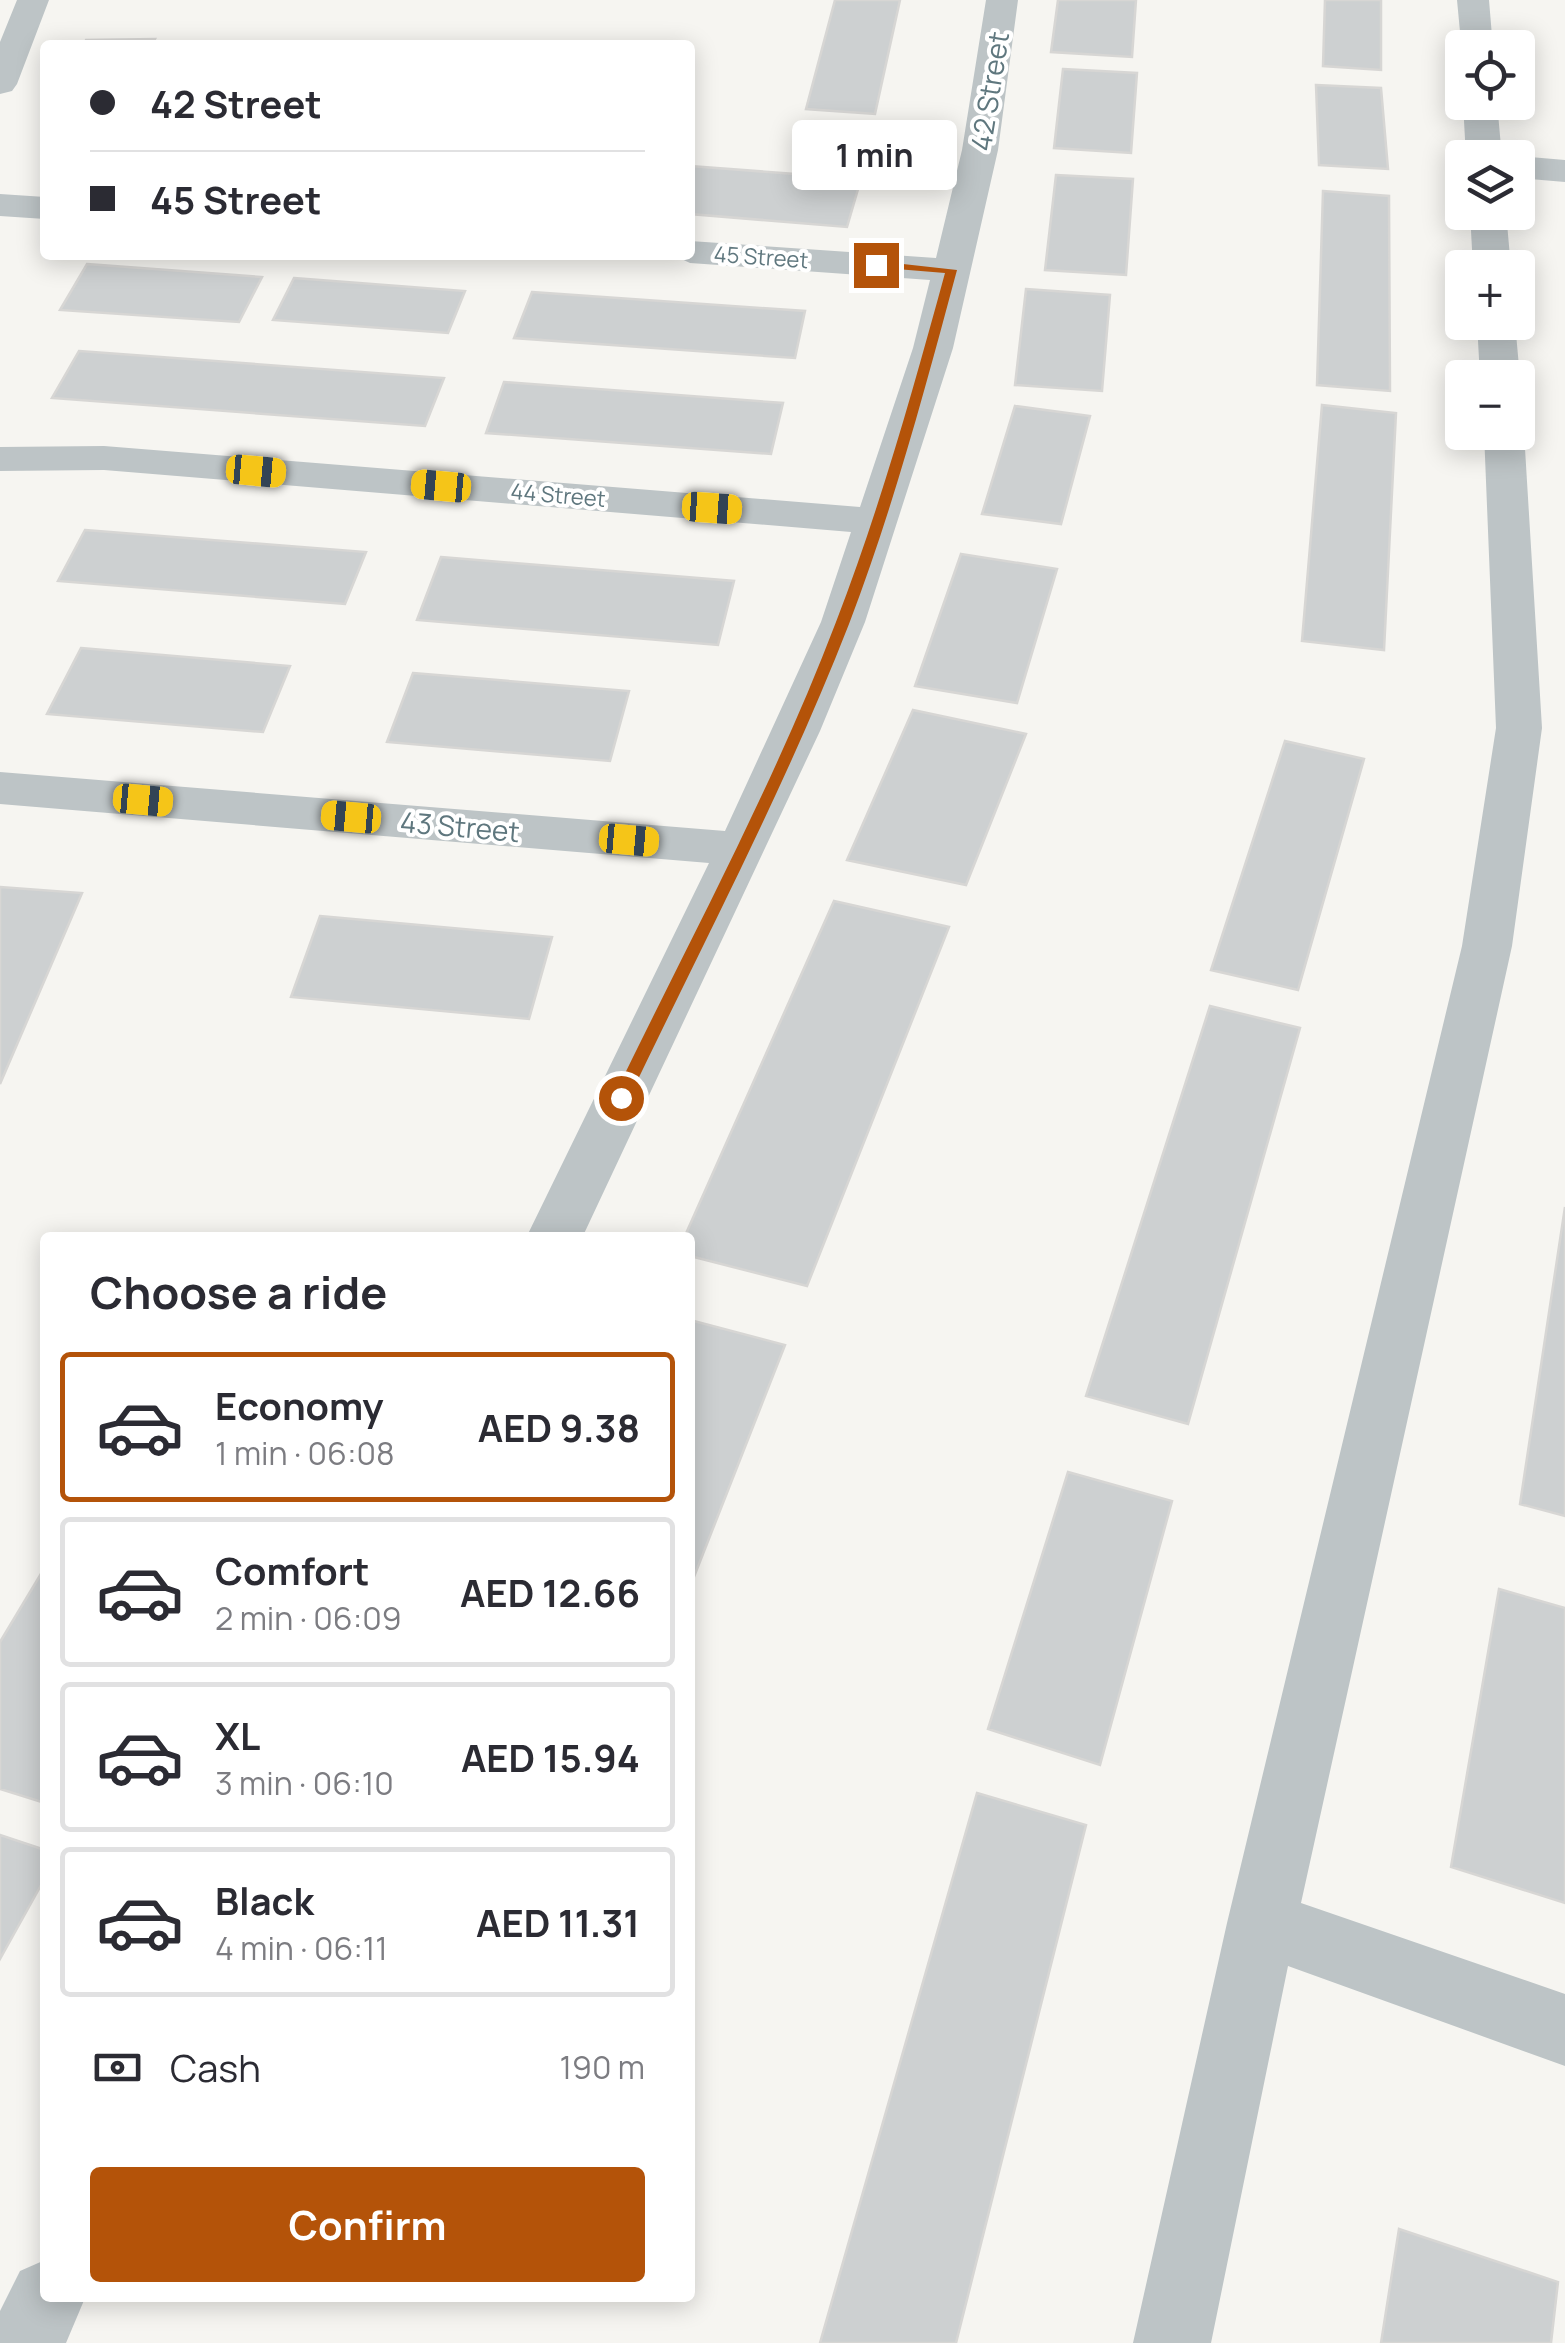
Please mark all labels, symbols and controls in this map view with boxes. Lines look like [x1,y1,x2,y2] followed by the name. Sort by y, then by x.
[961,29,1017,153] street label: 42 Street
[1445,30,1535,450] map controls
[1445,30,1535,120] button: locate
[150,77,322,129] text: 42 Street
[794,120,958,190] callout: 1 min
[835,133,914,177] text: 1 min
[1445,140,1535,230] button: layers
[150,173,321,225] text: 45 Street
[713,239,809,275] street label: 45 Street
[854,243,899,288] route end
[1445,250,1535,340] button: +
[1445,360,1535,450] button: −
[225,453,287,489] car
[410,468,472,504] car
[509,476,607,514] street label: 44 Street
[681,491,743,525] car
[112,782,174,818] car
[320,799,382,835] car
[399,802,521,850] street label: 43 Street
[598,822,660,858] car
[599,1076,644,1121] route start
[90,1261,387,1323] text: Choose a ride
[215,1379,384,1431] text: Economy
[95,1382,185,1472] icon: car
[478,1401,640,1453] text: AED 9.38
[215,1431,395,1475] text: 1 min · 06:08
[215,1544,369,1596] text: Comfort
[95,1547,185,1637] icon: car
[460,1566,640,1618] text: AED 12.66
[215,1596,402,1640] text: 2 min · 06:09
[215,1709,260,1761] text: XL
[95,1712,185,1802] icon: car
[461,1731,640,1783] text: AED 15.94
[215,1761,394,1805] text: 3 min · 06:10
[215,1874,314,1926] text: Black
[95,1877,185,1967] icon: car
[476,1896,640,1948] text: AED 11.31
[215,1926,388,1970] text: 4 min · 06:11
[90,2040,145,2095] icon: cash
[170,2041,261,2093] text: Cash
[560,2045,645,2089] text: 190 m
[90,2167,645,2282] button: Confirm

